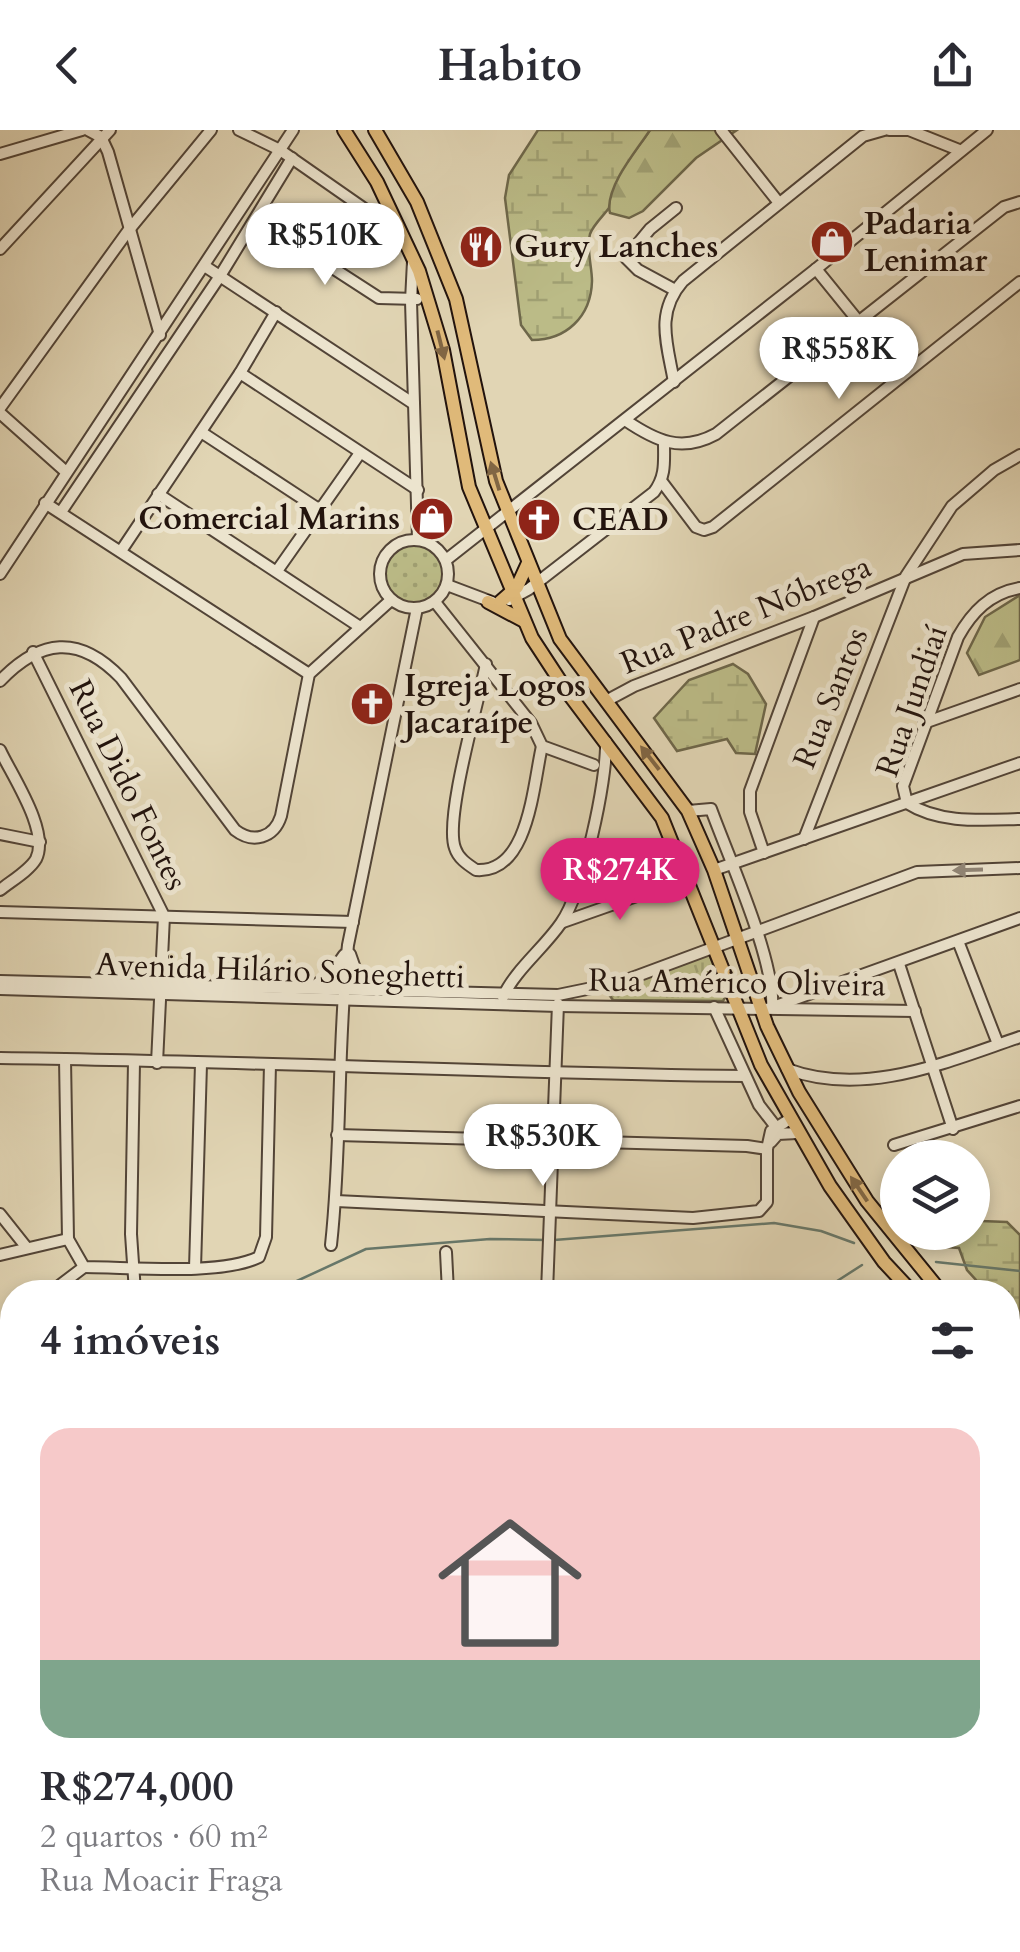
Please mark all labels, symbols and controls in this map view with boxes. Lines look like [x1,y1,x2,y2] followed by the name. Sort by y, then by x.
[438,35,582,96] text: Habito
[40,38,95,93] icon: back
[925,38,980,93] icon: share
[864,202,988,283] place label: Padaria Lenimar
[244,203,406,288] pin: R$510K
[267,213,383,257] text: R$510K
[809,219,855,265] shop icon: Padaria Lenimar
[458,224,504,270] restaurant icon: Gury Lanches
[514,225,718,269] place label: Gury Lanches
[758,317,920,402] pin: R$558K
[781,327,897,371] text: R$558K
[434,330,449,361] one-way arrow
[487,460,502,491] one-way arrow
[409,496,455,542] shop icon: Comercial Marins
[138,497,400,541] place label: Comercial Marins
[516,497,562,543] church icon: CEAD
[572,498,669,542] place label: CEAD
[614,545,878,685] street label: Rua Padre Nóbrega
[866,619,958,783] street label: Rua Jundiaí
[783,621,879,775] street label: Rua Santos
[400,664,586,745] place label: Igreja Logos Jacaraípe
[58,672,198,898] street label: Rua Dido Fontes
[349,681,395,727] church icon: Igreja Logos Jacaraípe
[640,745,661,771] one-way arrow
[539,838,701,923] pin: R$274K
[562,848,678,892] text: R$274K
[952,863,984,879] one-way arrow
[94,943,466,999] street label: Avenida Hilário Soneghetti
[588,958,886,1008] street label: Rua Américo Oliveira
[462,1104,624,1189] pin: R$530K
[485,1114,601,1158] text: R$530K
[880,1140,990,1250] map controls
[880,1140,990,1250] button: layers
[850,1175,869,1202] one-way arrow
[40,1312,220,1369] text: 4 imóveis
[925,1313,980,1368] icon: filters
[420,1493,600,1673] icon: home
[40,1758,234,1815] text: R$274,000
[40,1815,268,1859] text: 2 quartos · 60 m²
[40,1859,283,1903] text: Rua Moacir Fraga

